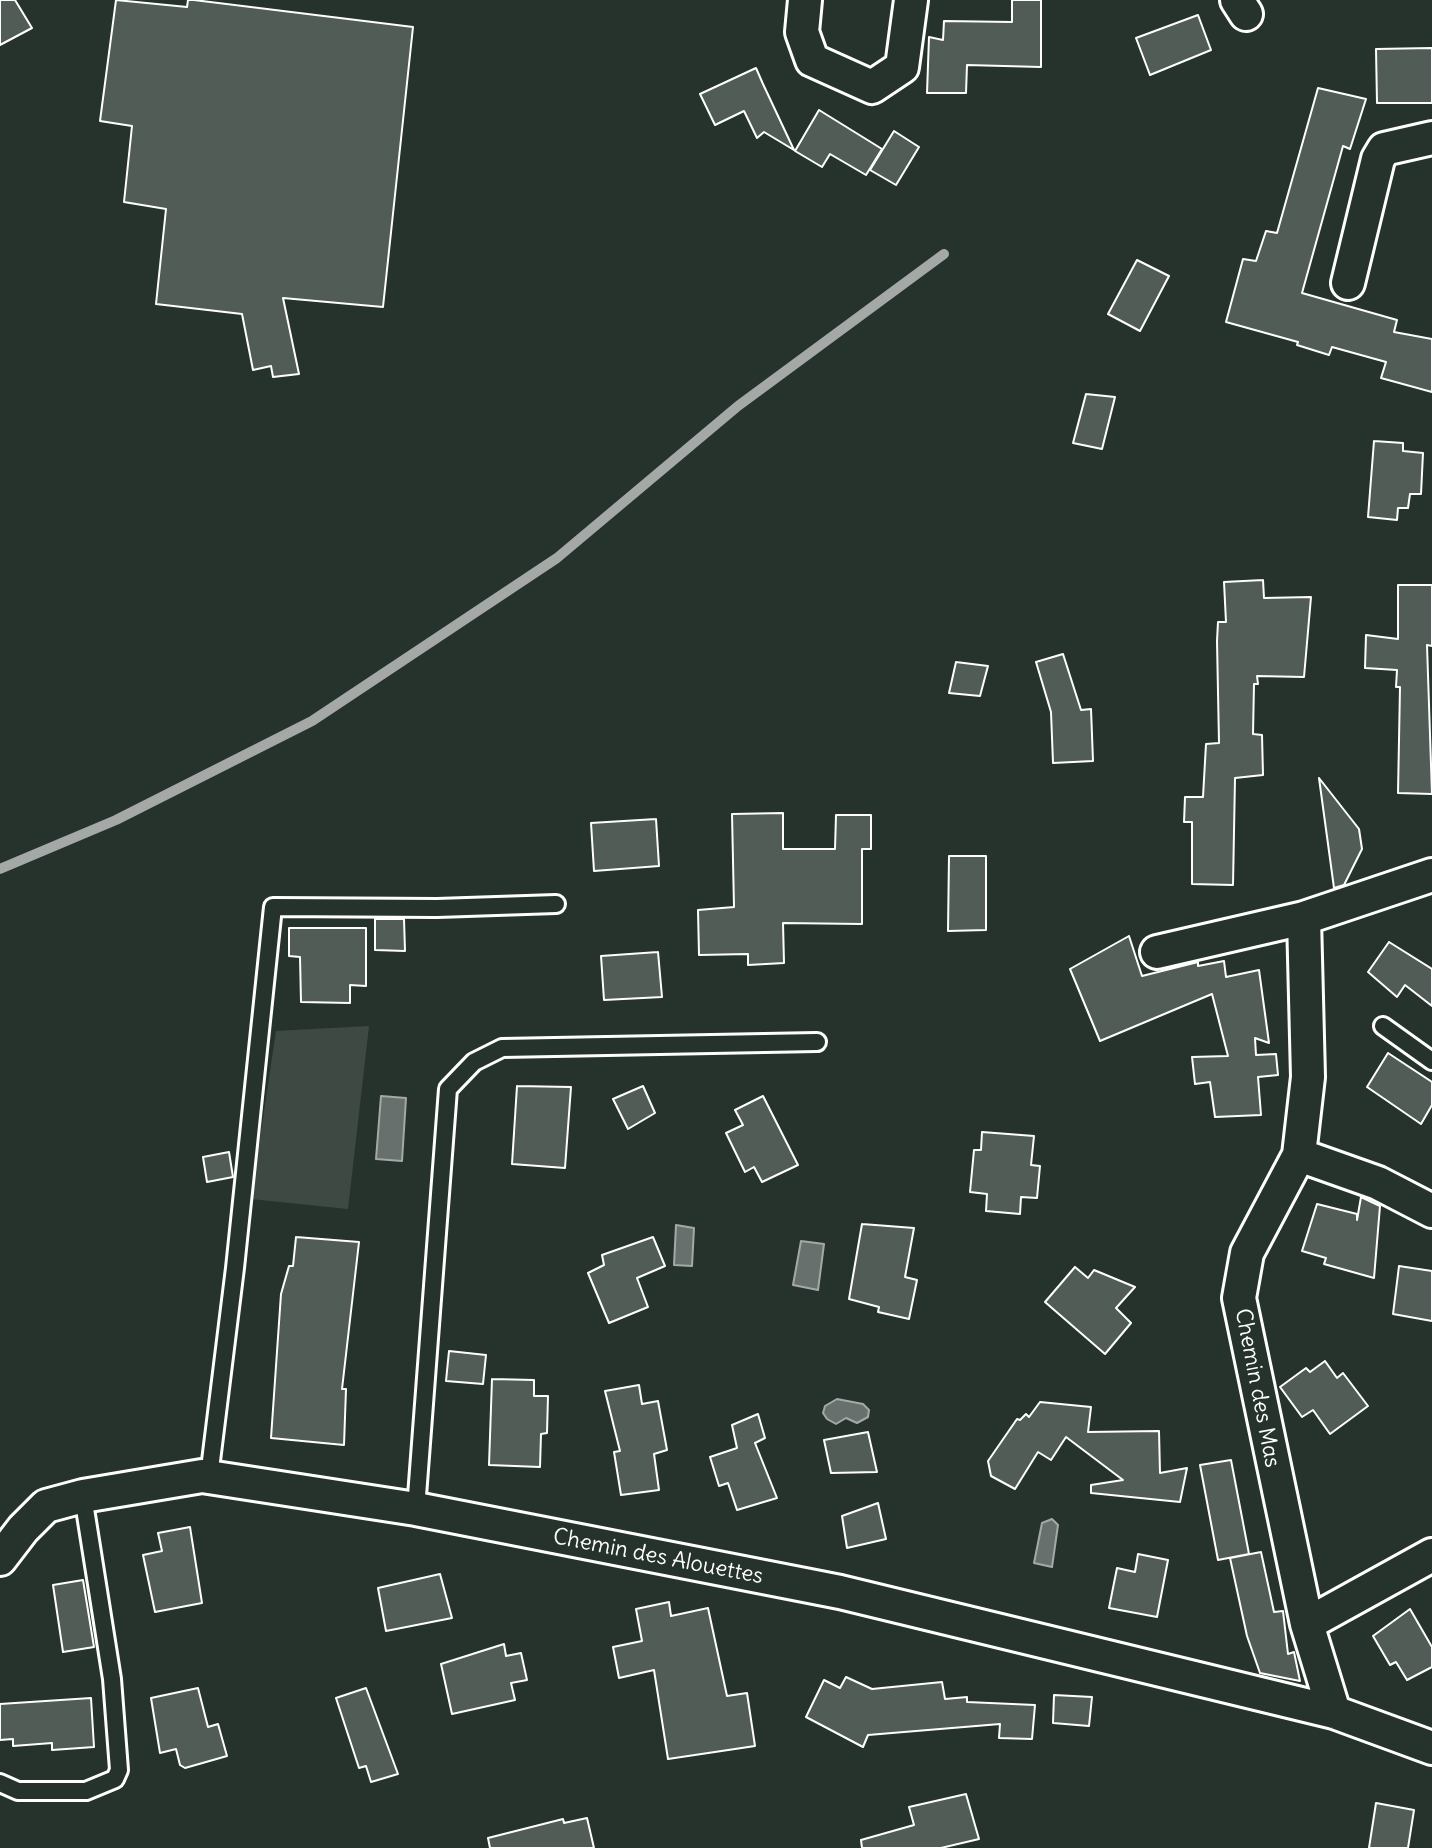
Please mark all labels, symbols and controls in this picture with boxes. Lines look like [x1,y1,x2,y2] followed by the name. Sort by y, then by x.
[1229,1306,1285,1470] street label: Chemin des Mas
[551,1524,765,1590] street label: Chemin des Alouettes

